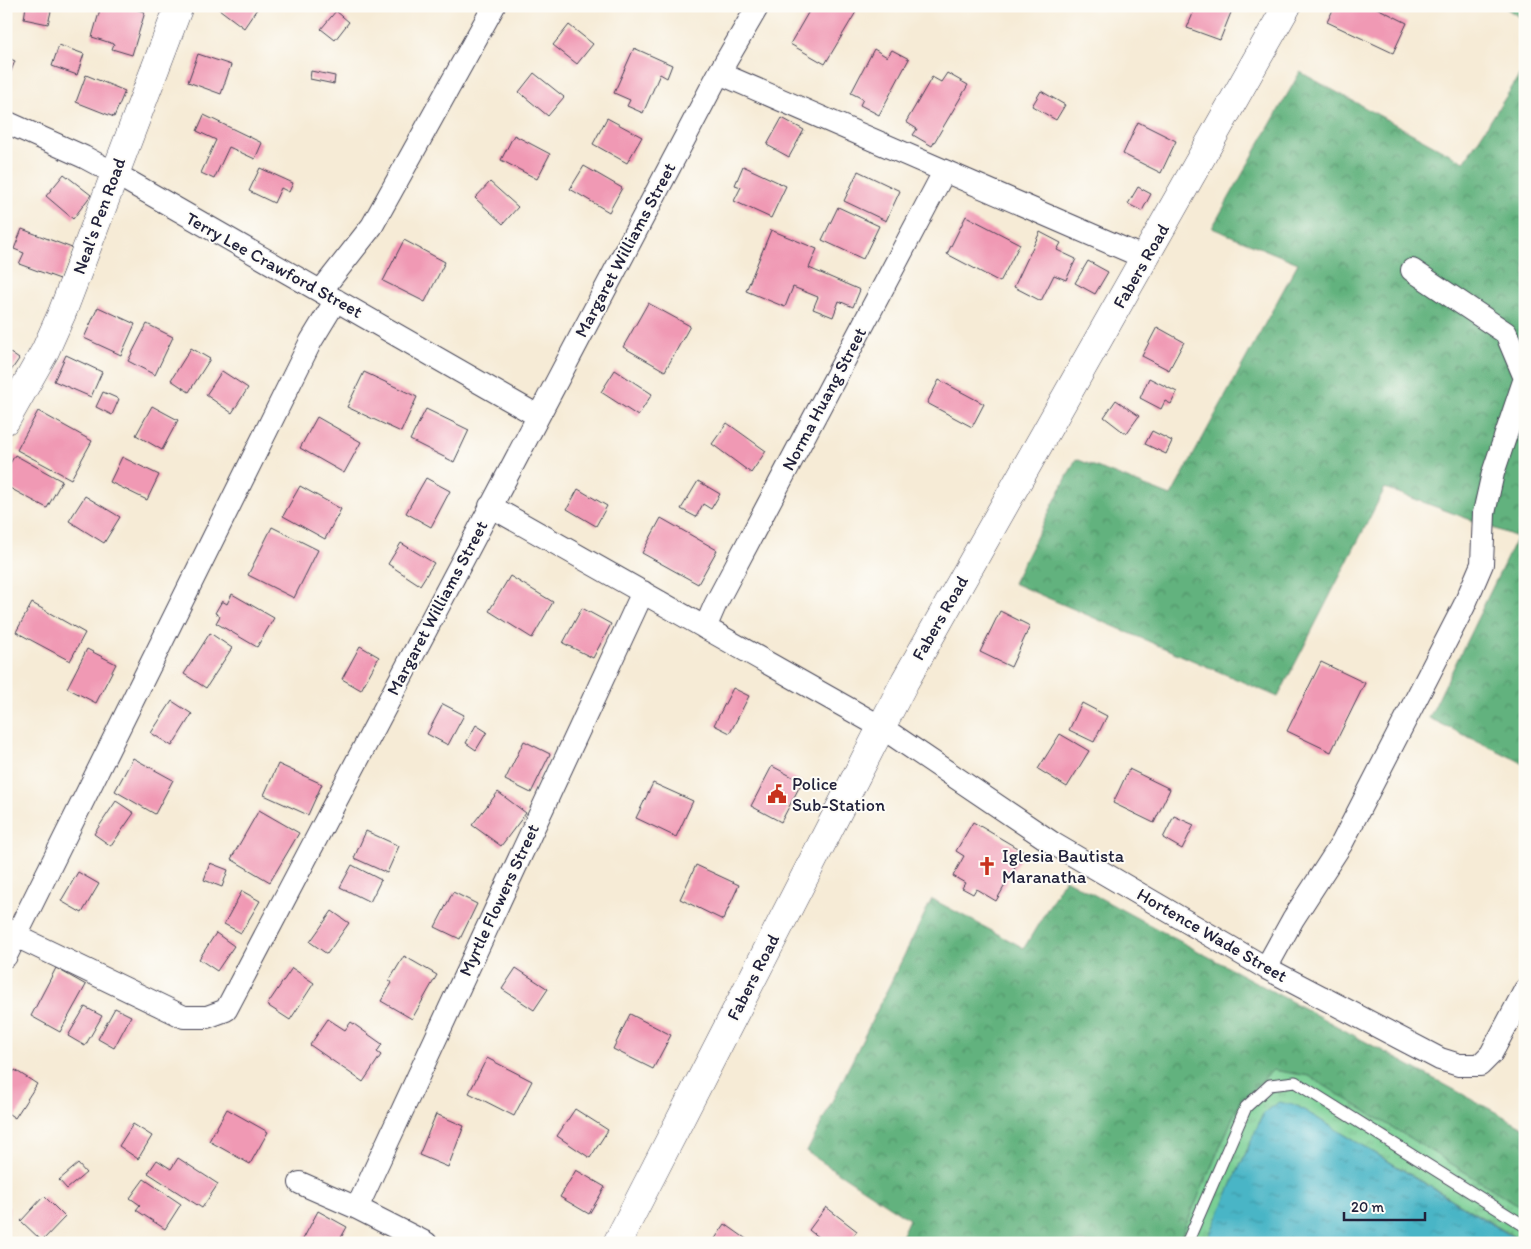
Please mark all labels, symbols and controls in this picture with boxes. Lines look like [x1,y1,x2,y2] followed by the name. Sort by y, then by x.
[68,155,130,277] street label: Neal's Pen Road
[570,159,681,341] street label: Margaret Williams Street
[182,207,367,323] street label: Terry Lee Crawford Street
[1108,220,1174,312] street label: Fabers Road
[777,323,871,474] street label: Norma Huang Street
[382,517,493,699] street label: Margaret Williams Street
[907,572,973,664] street label: Fabers Road
[792,773,885,816] place label: Police Sub-Station
[766,783,788,805] public building icon: Police Sub-Station
[454,820,544,980] street label: Myrtle Flowers Street
[1002,845,1125,888] place label: Iglesia Bautista Maranatha
[976,855,998,877] church icon: Iglesia Bautista Maranatha
[1133,883,1291,987] street label: Hortence Wade Street
[722,930,784,1024] street label: Fabers Road
[1344,1189,1425,1221] scale bar
[1351,1198,1385,1216] text: 20 m

